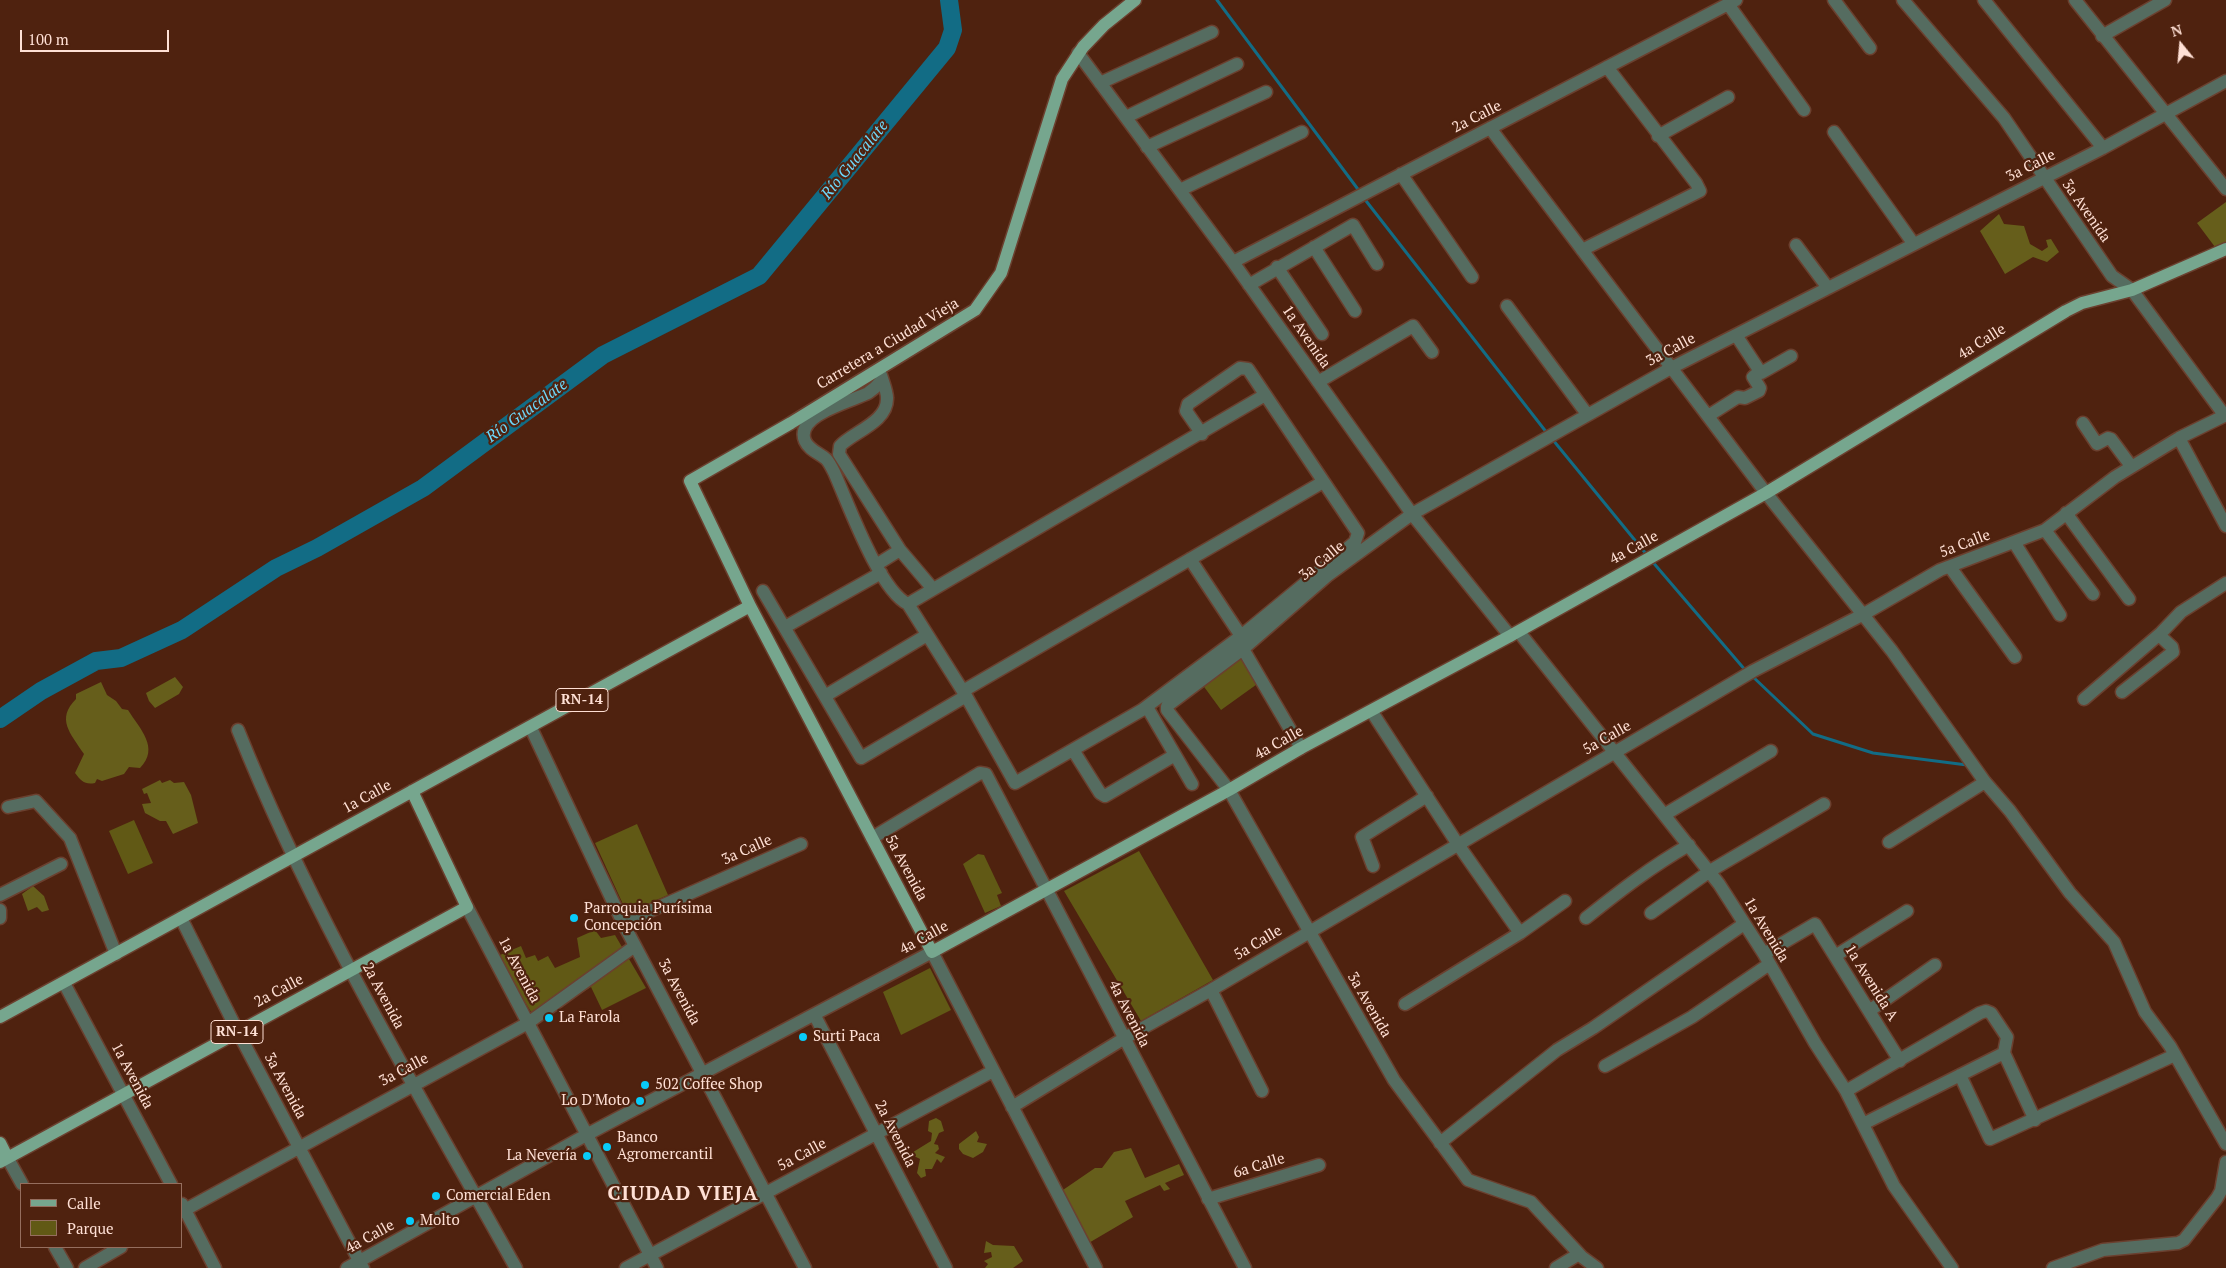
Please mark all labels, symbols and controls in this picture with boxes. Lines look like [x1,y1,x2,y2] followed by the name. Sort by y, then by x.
[22,20,171,52] scale bar
[2156,20,2206,70] north arrow
[2169,20,2184,41] text: N
[28,29,69,49] text: 100 m
[1449,97,1505,137] street label: 2a Calle
[817,117,893,203] water label: Río Guacalate
[2003,146,2059,186] street label: 3a Calle
[2058,176,2114,246] street label: 3a Avenida
[814,294,962,394] street label: Carretera a Ciudad Vieja
[1278,302,1334,372] street label: 1a Avenida
[1955,320,2009,364] street label: 4a Calle
[1643,330,1699,370] street label: 3a Calle
[483,375,571,447] water label: Río Guacalate
[1937,526,1993,562] street label: 5a Calle
[1606,527,1662,569] street label: 4a Calle
[1296,537,1348,585] street label: 3a Calle
[556,688,608,712] road number: RN-14
[1580,717,1634,759] street label: 5a Calle
[1251,722,1307,764] street label: 4a Calle
[339,776,395,818] street label: 1a Calle
[719,831,775,869] street label: 3a Calle
[881,832,931,904] street label: 5a Avenida
[1740,894,1792,966] street label: 1a Avenida
[584,900,712,935] place label: Parroquia Purísima Concepción
[568,912,580,924] marker: Parroquia Purísima Concepción
[896,917,952,959] street label: 4a Calle
[1231,922,1285,964] street label: 5a Calle
[494,934,544,1006] street label: 1a Avenida
[1840,942,1902,1024] street label: 1a Avenida A
[654,956,704,1028] street label: 3a Avenida
[358,960,408,1032] street label: 2a Avenida
[1343,969,1395,1041] street label: 3a Avenida
[251,971,307,1011] street label: 2a Calle
[1105,978,1153,1050] street label: 4a Avenida
[559,1009,620,1027] place label: La Farola
[543,1012,555,1024] marker: La Farola
[211,1020,263,1044] road number: RN-14
[813,1028,880,1046] place label: Surti Paca
[797,1031,809,1043] marker: Surti Paca
[107,1040,157,1112] street label: 1a Avenida
[260,1050,310,1122] street label: 3a Avenida
[376,1050,432,1090] street label: 3a Calle
[655,1076,763,1094] place label: 502 Coffee Shop
[639,1079,651,1091] marker: 502 Coffee Shop
[561,1092,630,1110] place label: Lo D'Moto
[634,1095,646,1107] marker: Lo D'Moto
[871,1098,919,1170] street label: 2a Avenida
[617,1129,713,1164] place label: Banco Agromercantil
[774,1135,830,1175] street label: 5a Calle
[601,1141,613,1153] marker: Banco Agromercantil
[507,1147,577,1165] place label: La Nevería
[581,1150,593,1162] marker: La Nevería
[1231,1150,1287,1182] street label: 6a Calle
[606,1182,760,1206] district label: CIUDAD VIEJA
[20,1183,182,1248] legend
[446,1187,551,1205] place label: Comercial Eden
[430,1190,442,1202] marker: Comercial Eden
[67,1193,101,1213] text: Calle
[420,1212,460,1230] place label: Molto
[404,1215,416,1227] marker: Molto
[342,1216,398,1258] street label: 4a Calle
[67,1218,114,1238] text: Parque

